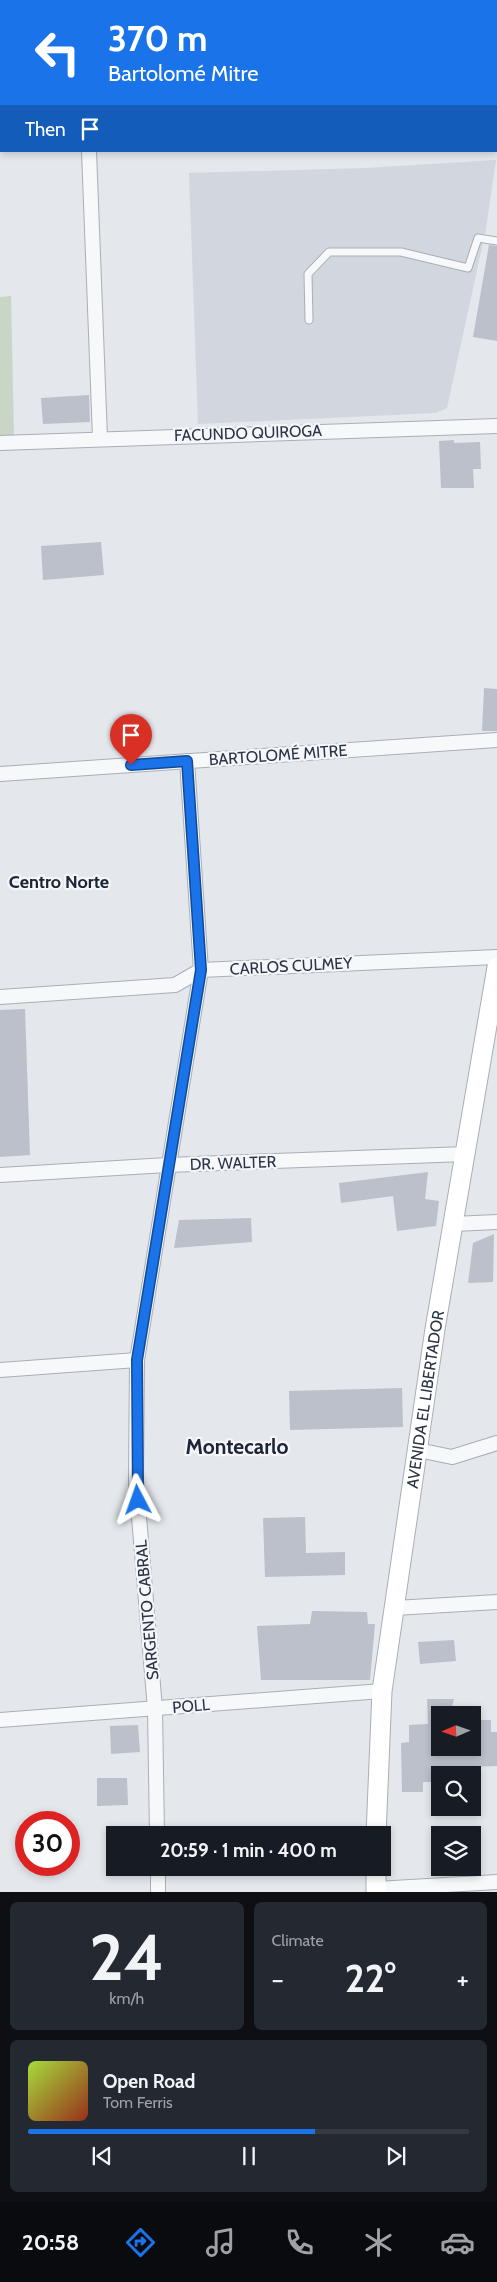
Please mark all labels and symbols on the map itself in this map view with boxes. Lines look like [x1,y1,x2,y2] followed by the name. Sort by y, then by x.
[174,421,322,445] street label: FACUNDO QUIROGA
[110,714,152,765] pin
[208,741,348,769] street label: BARTOLOMÉ MITRE
[9,871,109,893] district label: Centro Norte
[229,953,354,979] street label: CARLOS CULMEY
[189,1152,277,1174] street label: DR. WALTER
[402,1308,448,1490] street label: AVENIDA EL LIBERTADOR
[185,1434,289,1459] district label: Montecarlo
[111,1473,163,1525] position arrow
[131,1539,163,1681] street label: SARGENTO CABRAL
[171,1695,211,1717] street label: POLL
[431,1706,481,1756] north arrow
[15,1811,80,1876] speed limit sign: 30

